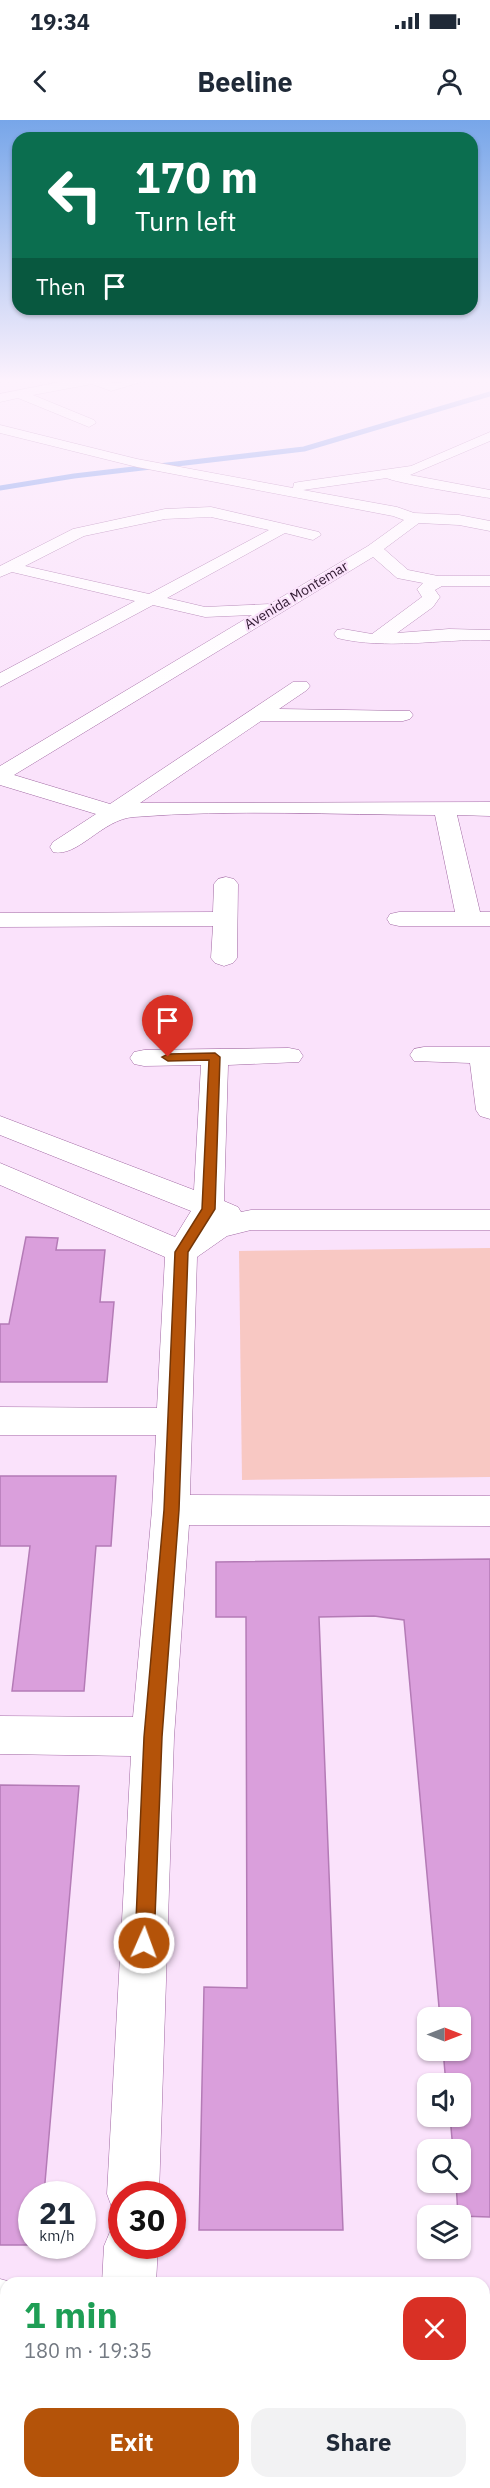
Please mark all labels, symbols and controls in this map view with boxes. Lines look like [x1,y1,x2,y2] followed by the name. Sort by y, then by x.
[30,7,90,36] text: 19:34
[197,64,293,99] text: Beeline
[24,65,57,98] icon: back
[433,65,466,98] icon: person
[135,150,258,205] text: 170 m
[36,156,114,234] icon: left
[135,203,236,238] text: Turn left
[98,270,131,303] icon: arrive
[36,272,86,301] text: Then
[241,557,351,633] street label: Avenida Montemar
[142,995,193,1057] pin
[151,1004,184,1037] icon: arrive
[112,1911,176,1975] position arrow
[417,2007,471,2061] north arrow
[417,2007,471,2259] map controls
[417,2073,471,2127] button: sound
[417,2139,471,2193] button: search
[108,2181,186,2259] speed limit sign: 30
[39,2193,75,2232] text: 21
[417,2205,471,2259] button: layers
[39,2226,75,2245] text: km/h
[24,2291,118,2338] text: 1 min
[403,2297,466,2360] button: close
[24,2337,152,2364] text: 180 m · 19:35
[24,2408,239,2477] button: Exit
[251,2408,466,2477] button: Share

